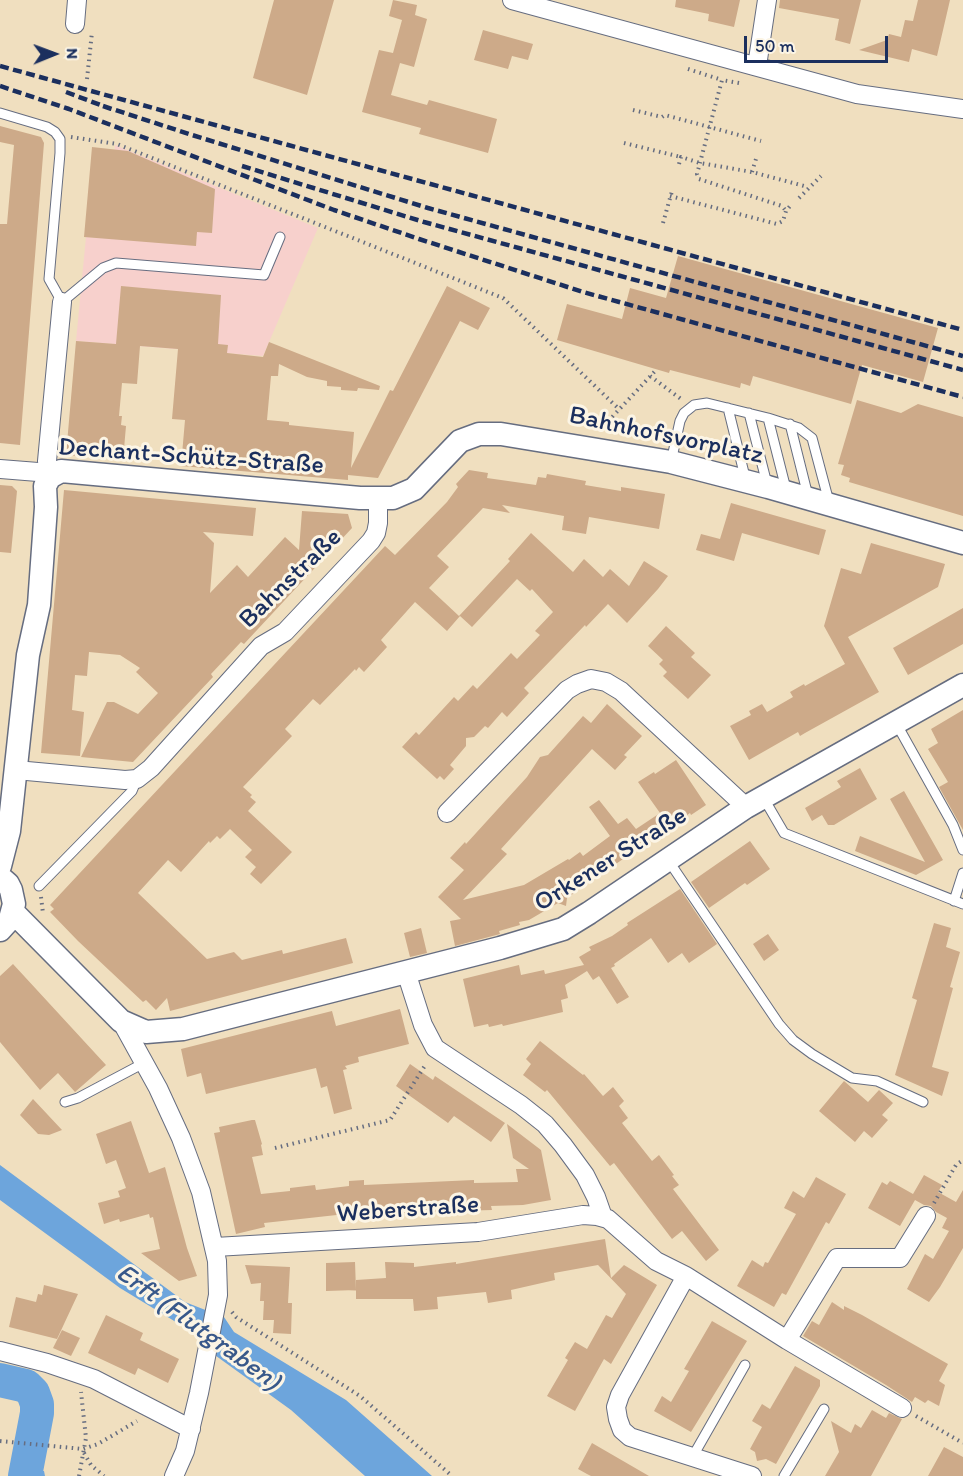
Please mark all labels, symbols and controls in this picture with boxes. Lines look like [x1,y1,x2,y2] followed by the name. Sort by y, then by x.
[24,24,84,84] north arrow
[747,24,891,62] scale bar
[755,35,795,57] text: 50 m
[63,48,82,59] text: N
[566,400,766,472] street label: Bahnhofsvorplatz
[57,432,325,482] street label: Dechant-Schütz-Straße
[233,522,349,636] street label: Bahnstraße
[529,801,693,919] street label: Orkener Straße
[336,1189,480,1231] street label: Weberstraße
[109,1257,287,1399] water label: Erft (Flutgraben)

